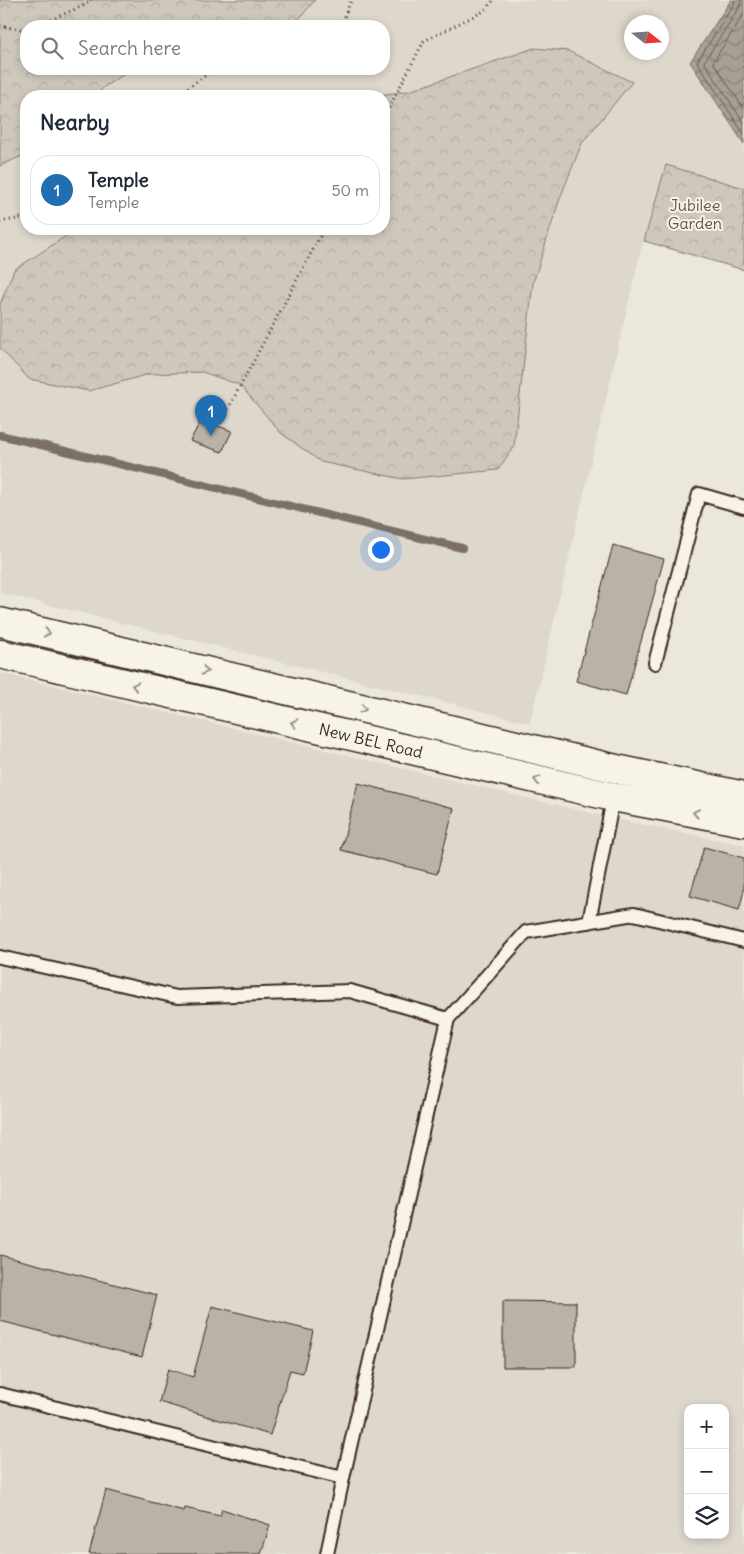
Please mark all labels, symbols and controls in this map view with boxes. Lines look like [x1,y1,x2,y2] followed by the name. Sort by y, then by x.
[624,15,669,60] north arrow
[20,20,390,75] search box
[38,34,66,62] icon: search
[78,36,181,60] text: Search here
[40,109,110,136] text: Nearby
[88,168,149,192] text: Temple
[54,180,60,200] text: 1
[331,180,369,200] text: 50 m
[88,192,139,212] text: Temple
[668,195,722,233] park label: Jubilee Garden
[195,395,227,436] pin: 1
[368,537,394,563] your location
[43,627,52,638] one-way arrow
[201,665,210,676] one-way arrow
[131,681,140,692] one-way arrow
[359,703,368,714] one-way arrow
[289,718,298,729] one-way arrow
[317,719,425,762] street label: New BEL Road
[533,775,542,786] one-way arrow
[692,809,701,819] one-way arrow
[684,1404,729,1539] map controls
[684,1404,729,1449] button: +
[684,1449,729,1494] button: −
[684,1494,729,1539] button: layers

